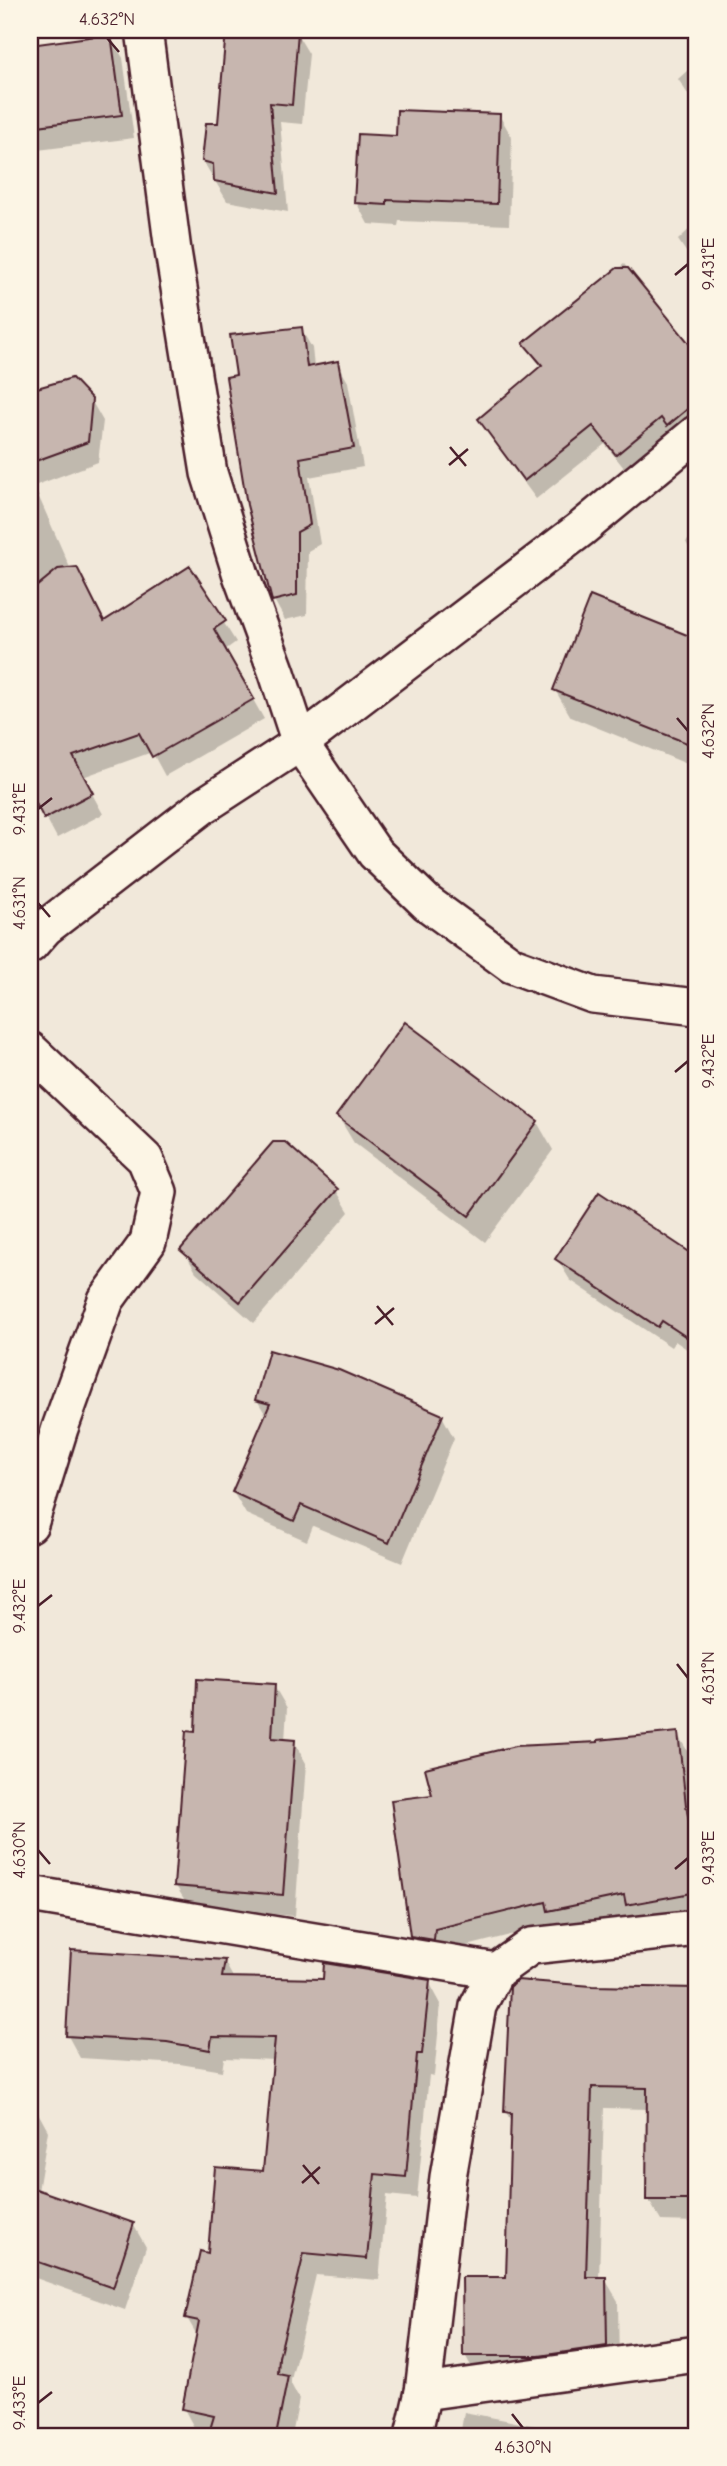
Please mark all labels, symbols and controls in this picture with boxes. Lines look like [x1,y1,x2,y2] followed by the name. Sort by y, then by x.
[79,9,135,30] text: 4.632°N
[698,238,719,290] text: 9.431°E
[698,703,719,759] text: 4.632°N
[9,783,30,835] text: 9.431°E
[9,876,30,930] text: 4.631°N
[698,1033,719,1088] text: 9.432°E
[9,1578,30,1633] text: 9.432°E
[698,1651,719,1705] text: 4.631°N
[9,1821,30,1879] text: 4.630°N
[698,1831,719,1885] text: 9.433°E
[9,2376,30,2430] text: 9.433°E
[494,2437,552,2458] text: 4.630°N

